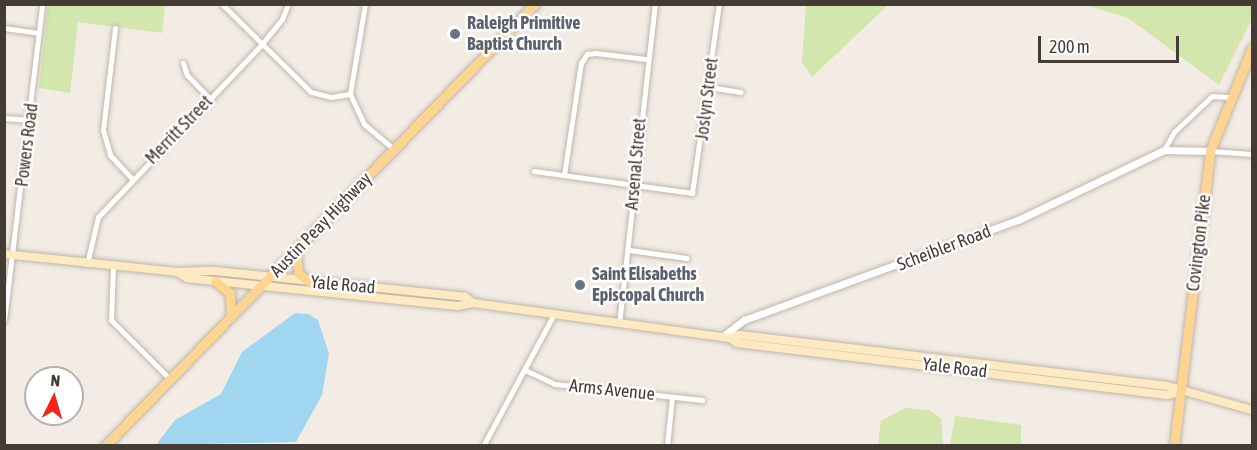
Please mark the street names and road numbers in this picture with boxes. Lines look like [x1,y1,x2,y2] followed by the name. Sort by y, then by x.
[691,56,723,142] street label: Joslyn Street
[141,91,217,169] street label: Merritt Street
[11,102,43,188] street label: Powers Road
[621,117,651,211] street label: Arsenal Street
[266,168,376,282] street label: Austin Peay Highway
[1182,193,1216,293] street label: Covington Pike
[894,220,994,276] street label: Scheibler Road
[310,271,376,299] street label: Yale Road
[921,353,989,383] street label: Yale Road
[568,375,656,405] street label: Arms Avenue

